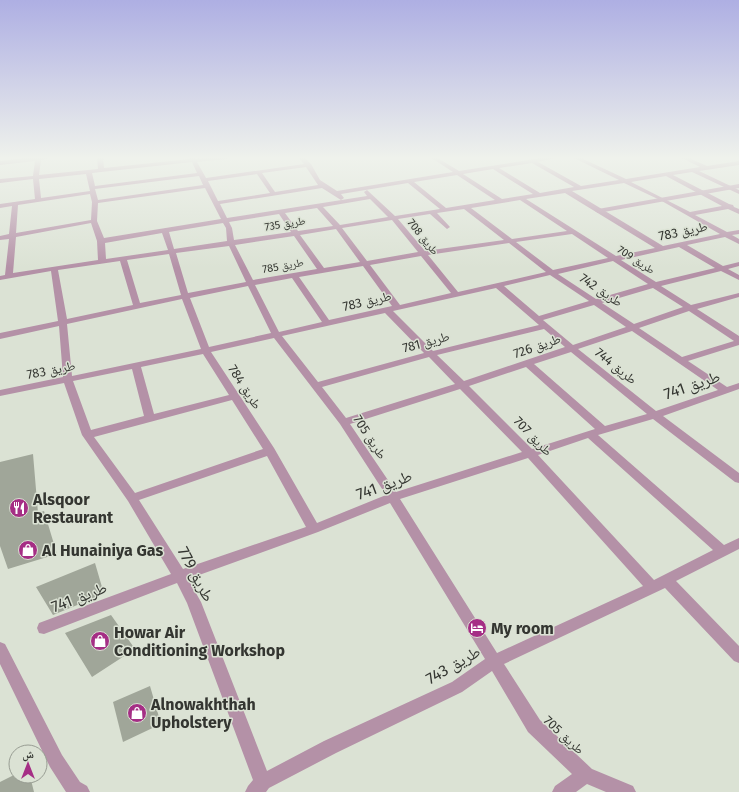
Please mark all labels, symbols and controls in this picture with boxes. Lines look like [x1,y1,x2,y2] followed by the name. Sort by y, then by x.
[264,214,306,234] street label: طريق 735
[405,216,441,258] street label: طريق 708
[657,219,709,244] street label: طريق 783
[615,243,657,277] street label: طريق 709
[261,256,305,276] street label: طريق 785
[576,270,625,311] street label: طريق 742
[341,288,393,315] street label: طريق 783
[401,329,451,356] street label: طريق 781
[511,331,563,362] street label: طريق 726
[592,345,640,388] street label: طريق 744
[25,358,77,383] street label: طريق 783
[224,362,265,412] street label: طريق 784
[661,367,723,404] street label: طريق 741
[349,412,390,462] street label: طريق 705
[510,413,555,459] street label: طريق 707
[353,466,415,505] street label: طريق 741
[32,490,114,527] place label: Alsqoor Restaurant
[8,497,30,519] restaurant icon: Alsqoor Restaurant
[17,539,39,561] shop icon: Al Hunainiya Gas
[41,541,163,560] place label: Al Hunainiya Gas
[173,543,218,605] street label: طريق 779
[49,578,110,617] street label: طريق 741
[466,617,488,639] hotel icon: My room
[491,619,554,638] place label: My room
[114,623,285,660] place label: Howar Air Conditioning Workshop
[89,630,111,652] shop icon: Howar Air Conditioning Workshop
[422,642,484,689] street label: طريق 743
[150,695,256,732] place label: Alnowakhthah Upholstery
[126,702,148,724] shop icon: Alnowakhthah Upholstery
[540,713,587,758] street label: طريق 705
[8,744,48,784] north arrow
[22,748,34,762] text: ش

